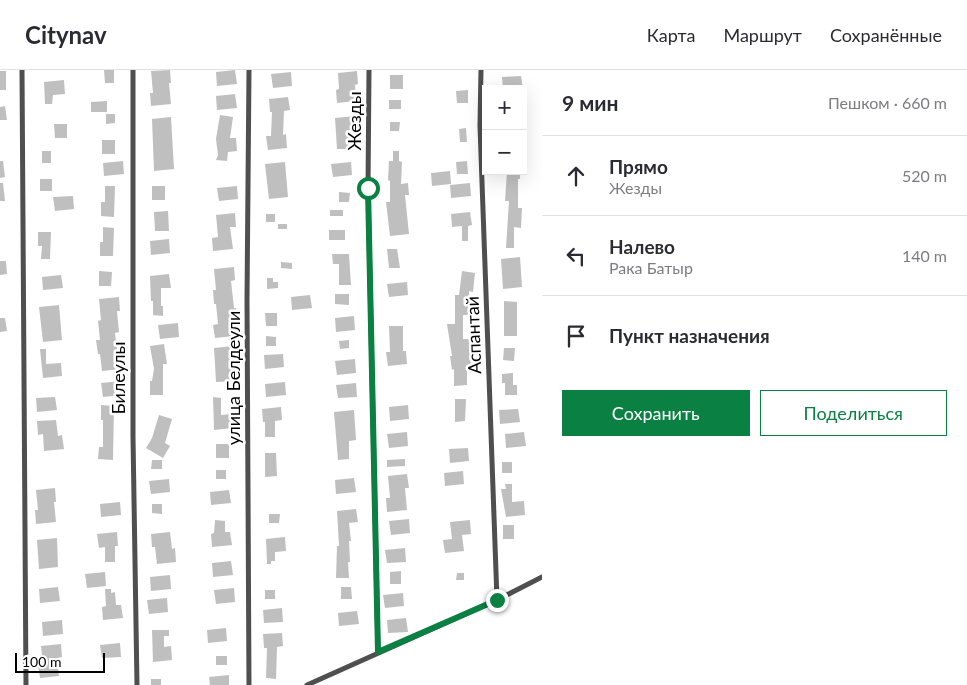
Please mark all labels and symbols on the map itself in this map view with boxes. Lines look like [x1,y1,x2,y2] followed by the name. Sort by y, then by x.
[343,91,365,151] street label: Жезды
[357,177,380,200] route start
[461,296,485,374] street label: Аспантай
[222,311,244,445] street label: улица Белдеули
[107,341,129,415] street label: Билеулы
[486,589,509,612] route end
[15,650,105,673] scale bar

